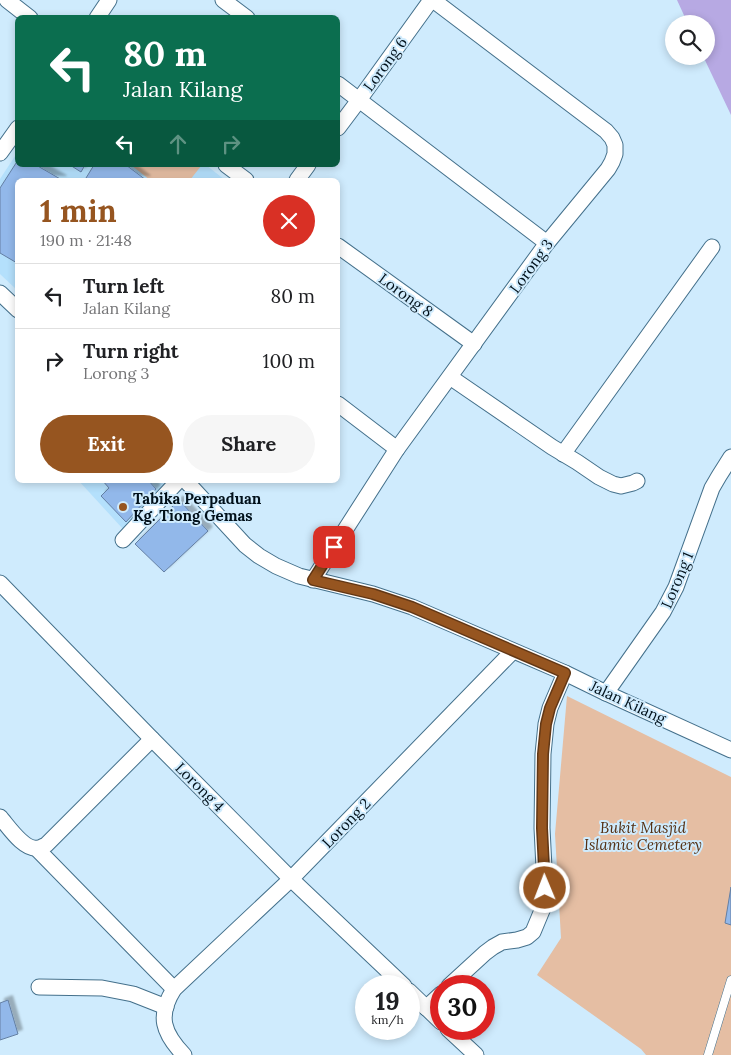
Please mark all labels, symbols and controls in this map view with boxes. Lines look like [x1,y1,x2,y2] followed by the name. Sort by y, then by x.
[665,15,715,65] map controls
[665,15,715,65] button: search
[123,31,207,76] text: 80 m
[359,33,411,95] street label: Lorong 6
[40,35,105,100] icon: left
[123,75,243,103] text: Jalan Kilang
[111,130,139,158] icon: left
[164,130,192,158] icon: ahead
[217,130,245,158] icon: right
[40,192,117,230] text: 1 min
[263,195,315,247] button: close
[40,230,132,250] text: 190 m · 21:48
[505,235,557,297] street label: Lorong 3
[375,269,437,321] street label: Lorong 8
[83,274,164,298] text: Turn left
[40,282,68,310] icon: left
[271,284,315,308] text: 80 m
[83,298,170,318] text: Jalan Kilang
[83,339,179,363] text: Turn right
[40,347,68,375] icon: right
[263,349,315,373] text: 100 m
[83,363,149,383] text: Lorong 3
[40,415,173,473] button: Exit
[183,415,315,473] button: Share
[133,489,262,525] place label: Tabika Perpaduan Kg. Tiong Gemas
[117,501,129,513] marker: Tabika Perpaduan Kg. Tiong Gemas
[313,526,355,568] pin
[320,533,348,561] icon: arrive
[657,549,697,611] street label: Lorong 1
[586,676,670,728] street label: Jalan Kilang
[171,758,229,816] street label: Lorong 4
[318,794,374,852] street label: Lorong 2
[584,818,702,854] park label: Bukit Masjid Islamic Cemetery
[518,861,570,913] position arrow
[430,975,495,1040] speed limit sign: 30
[375,985,400,1017] text: 19
[371,1012,404,1027] text: km/h

